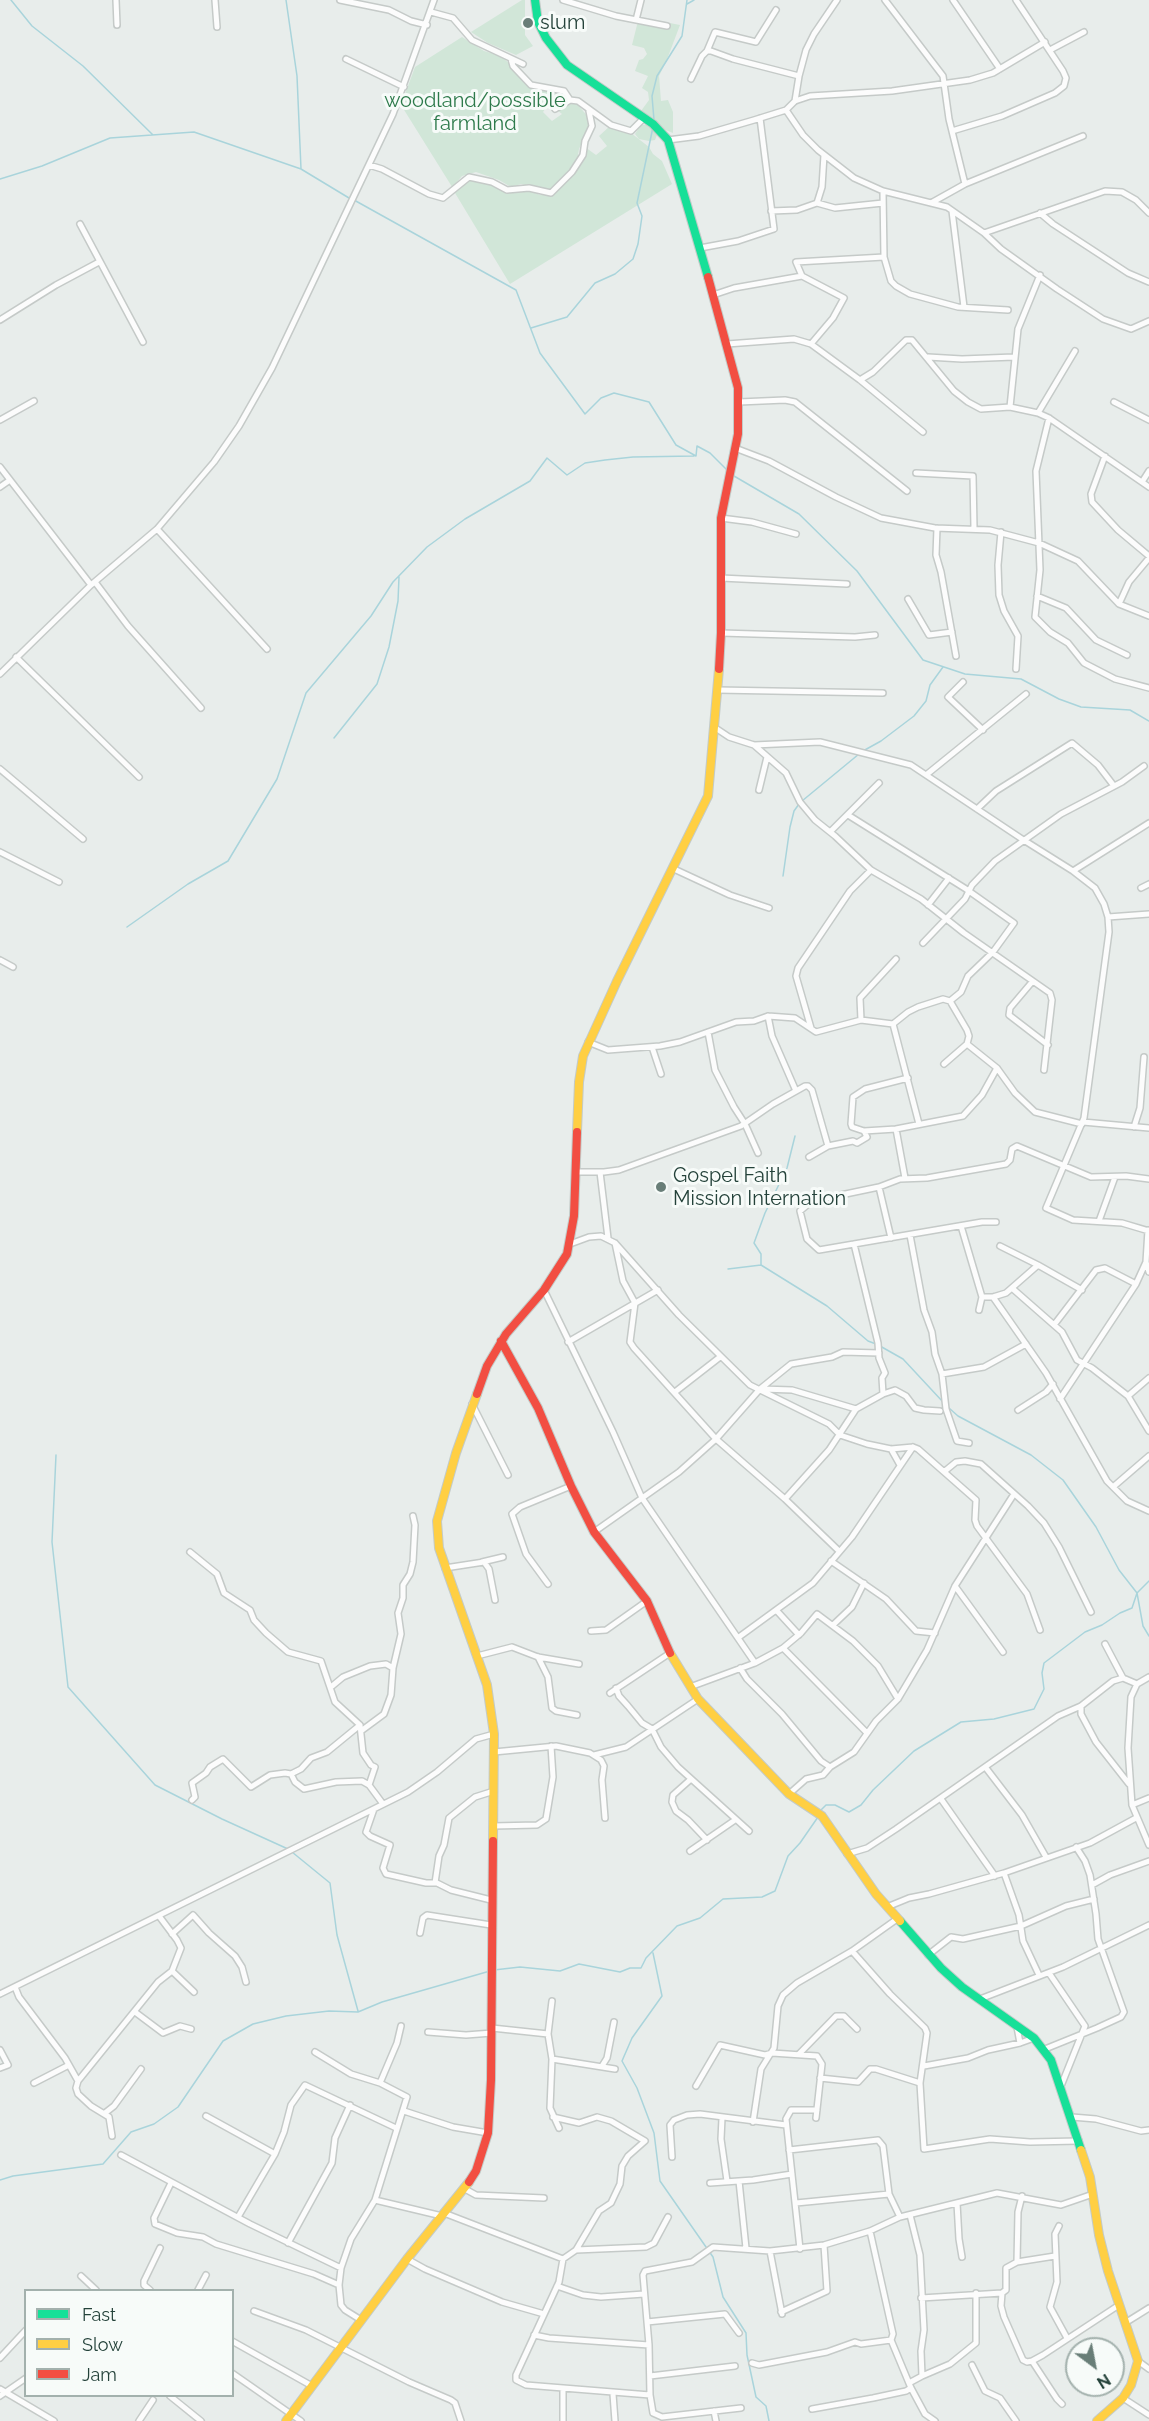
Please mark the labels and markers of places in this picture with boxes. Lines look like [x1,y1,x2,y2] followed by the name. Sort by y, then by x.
[540,11,585,35] place label: slum
[521,16,535,30] marker: slum
[673,1164,846,1211] place label: Gospel Faith Mission Internation
[654,1180,668,1194] marker: Gospel Faith Mission Internation

